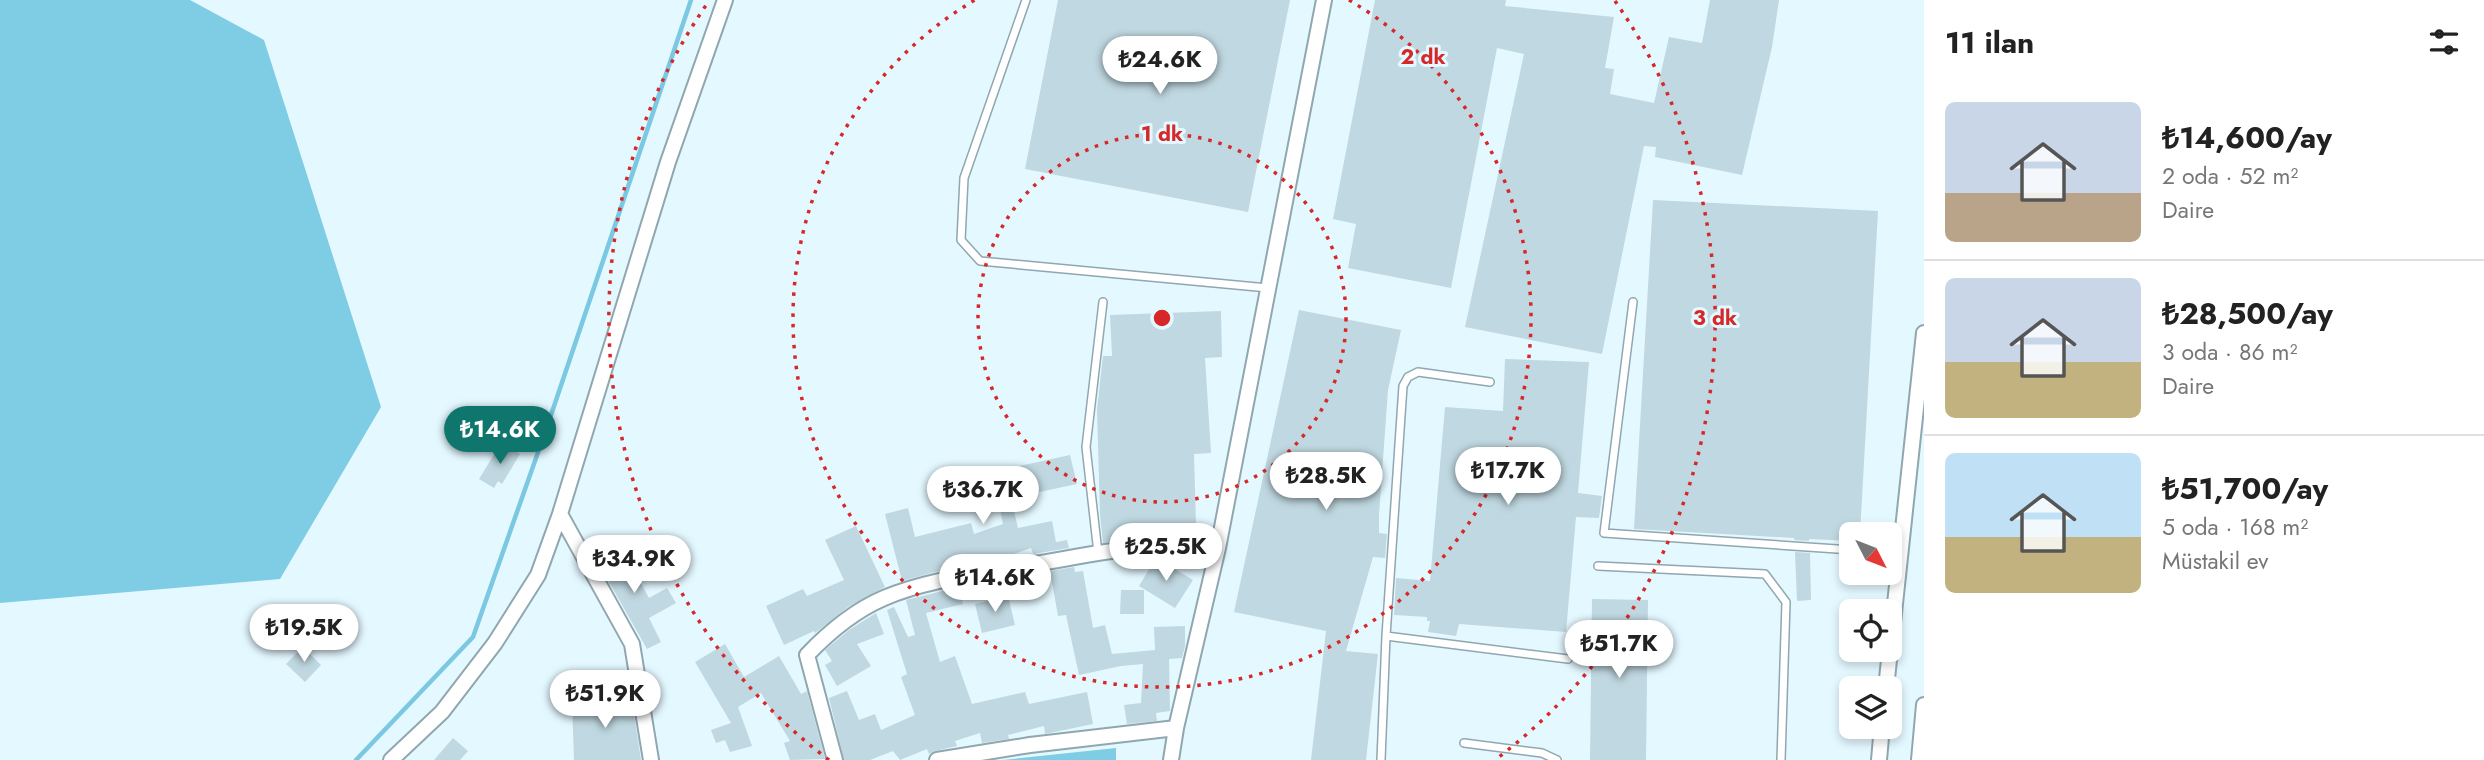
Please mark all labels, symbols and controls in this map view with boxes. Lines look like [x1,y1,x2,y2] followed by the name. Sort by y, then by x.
[1945,21,2034,64] text: 11 ilan
[2425,23,2463,61] icon: filters
[1103,36,1217,96] pin: ₺24.6K
[1118,42,1202,76] text: ₺24.6K
[1400,42,1446,72] text: 2 dk
[2162,116,2332,159] text: ₺14,600/ay
[1141,119,1183,149] text: 1 dk
[2001,130,2085,214] icon: home
[2162,159,2298,193] text: 2 oda · 52 m²
[2162,193,2214,227] text: Daire
[2162,292,2333,335] text: ₺28,500/ay
[1693,303,1737,333] text: 3 dk
[1150,306,1174,330] centre of rings
[2001,306,2085,390] icon: home
[2162,335,2298,369] text: 3 oda · 86 m²
[2162,369,2214,403] text: Daire
[443,406,557,466] pin: ₺14.6K
[460,412,540,446] text: ₺14.6K
[1451,448,1565,507] pin: ₺17.7K
[1269,452,1383,512] pin: ₺28.5K
[1471,453,1545,487] text: ₺17.7K
[1286,458,1366,492] text: ₺28.5K
[926,466,1040,526] pin: ₺36.7K
[2162,467,2328,510] text: ₺51,700/ay
[943,472,1023,506] text: ₺36.7K
[2001,481,2085,565] icon: home
[2162,510,2308,544] text: 5 oda · 168 m²
[1839,522,1902,584] north arrow
[1839,522,1902,739] map controls
[1109,524,1223,583] pin: ₺25.5K
[1125,529,1207,563] text: ₺25.5K
[577,536,691,595] pin: ₺34.9K
[593,541,675,575] text: ₺34.9K
[2162,544,2268,578] text: Müstakil ev
[938,554,1052,614] pin: ₺14.6K
[955,560,1035,594] text: ₺14.6K
[1839,599,1902,662] button: locate
[247,604,361,664] pin: ₺19.5K
[266,610,342,644] text: ₺19.5K
[1562,620,1676,680] pin: ₺51.7K
[1580,626,1658,660] text: ₺51.7K
[548,670,662,730] pin: ₺51.9K
[566,676,644,710] text: ₺51.9K
[1839,676,1902,739] button: layers

